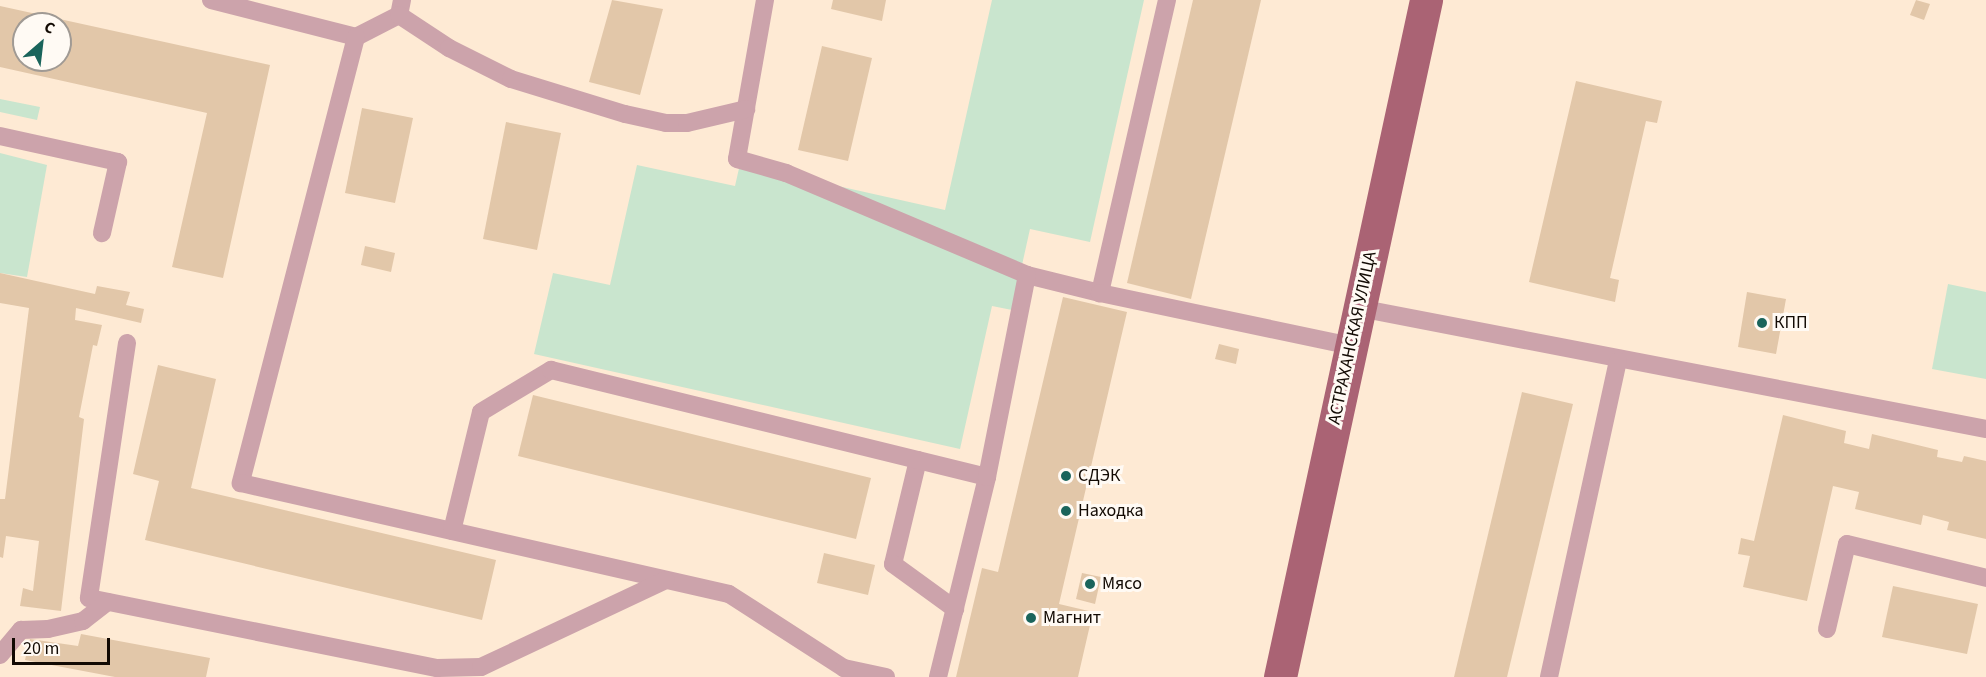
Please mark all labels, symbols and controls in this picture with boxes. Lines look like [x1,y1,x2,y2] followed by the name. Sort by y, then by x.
[12,12,72,72] north arrow
[40,16,59,40] text: С
[1324,249,1382,427] street label: АСТРАХАНСКАЯ УЛИЦА
[1774,312,1808,334] place label: КПП
[1755,316,1769,330] marker: КПП
[1078,465,1120,487] place label: СДЭК
[1059,469,1073,483] marker: СДЭК
[1078,500,1144,522] place label: Находка
[1059,504,1073,518] marker: Находка
[1102,573,1142,595] place label: Мясо
[1083,577,1097,591] marker: Мясо
[1043,607,1101,629] place label: Магнит
[1024,611,1038,625] marker: Магнит
[15,626,112,664] scale bar
[23,636,59,661] text: 20 m

